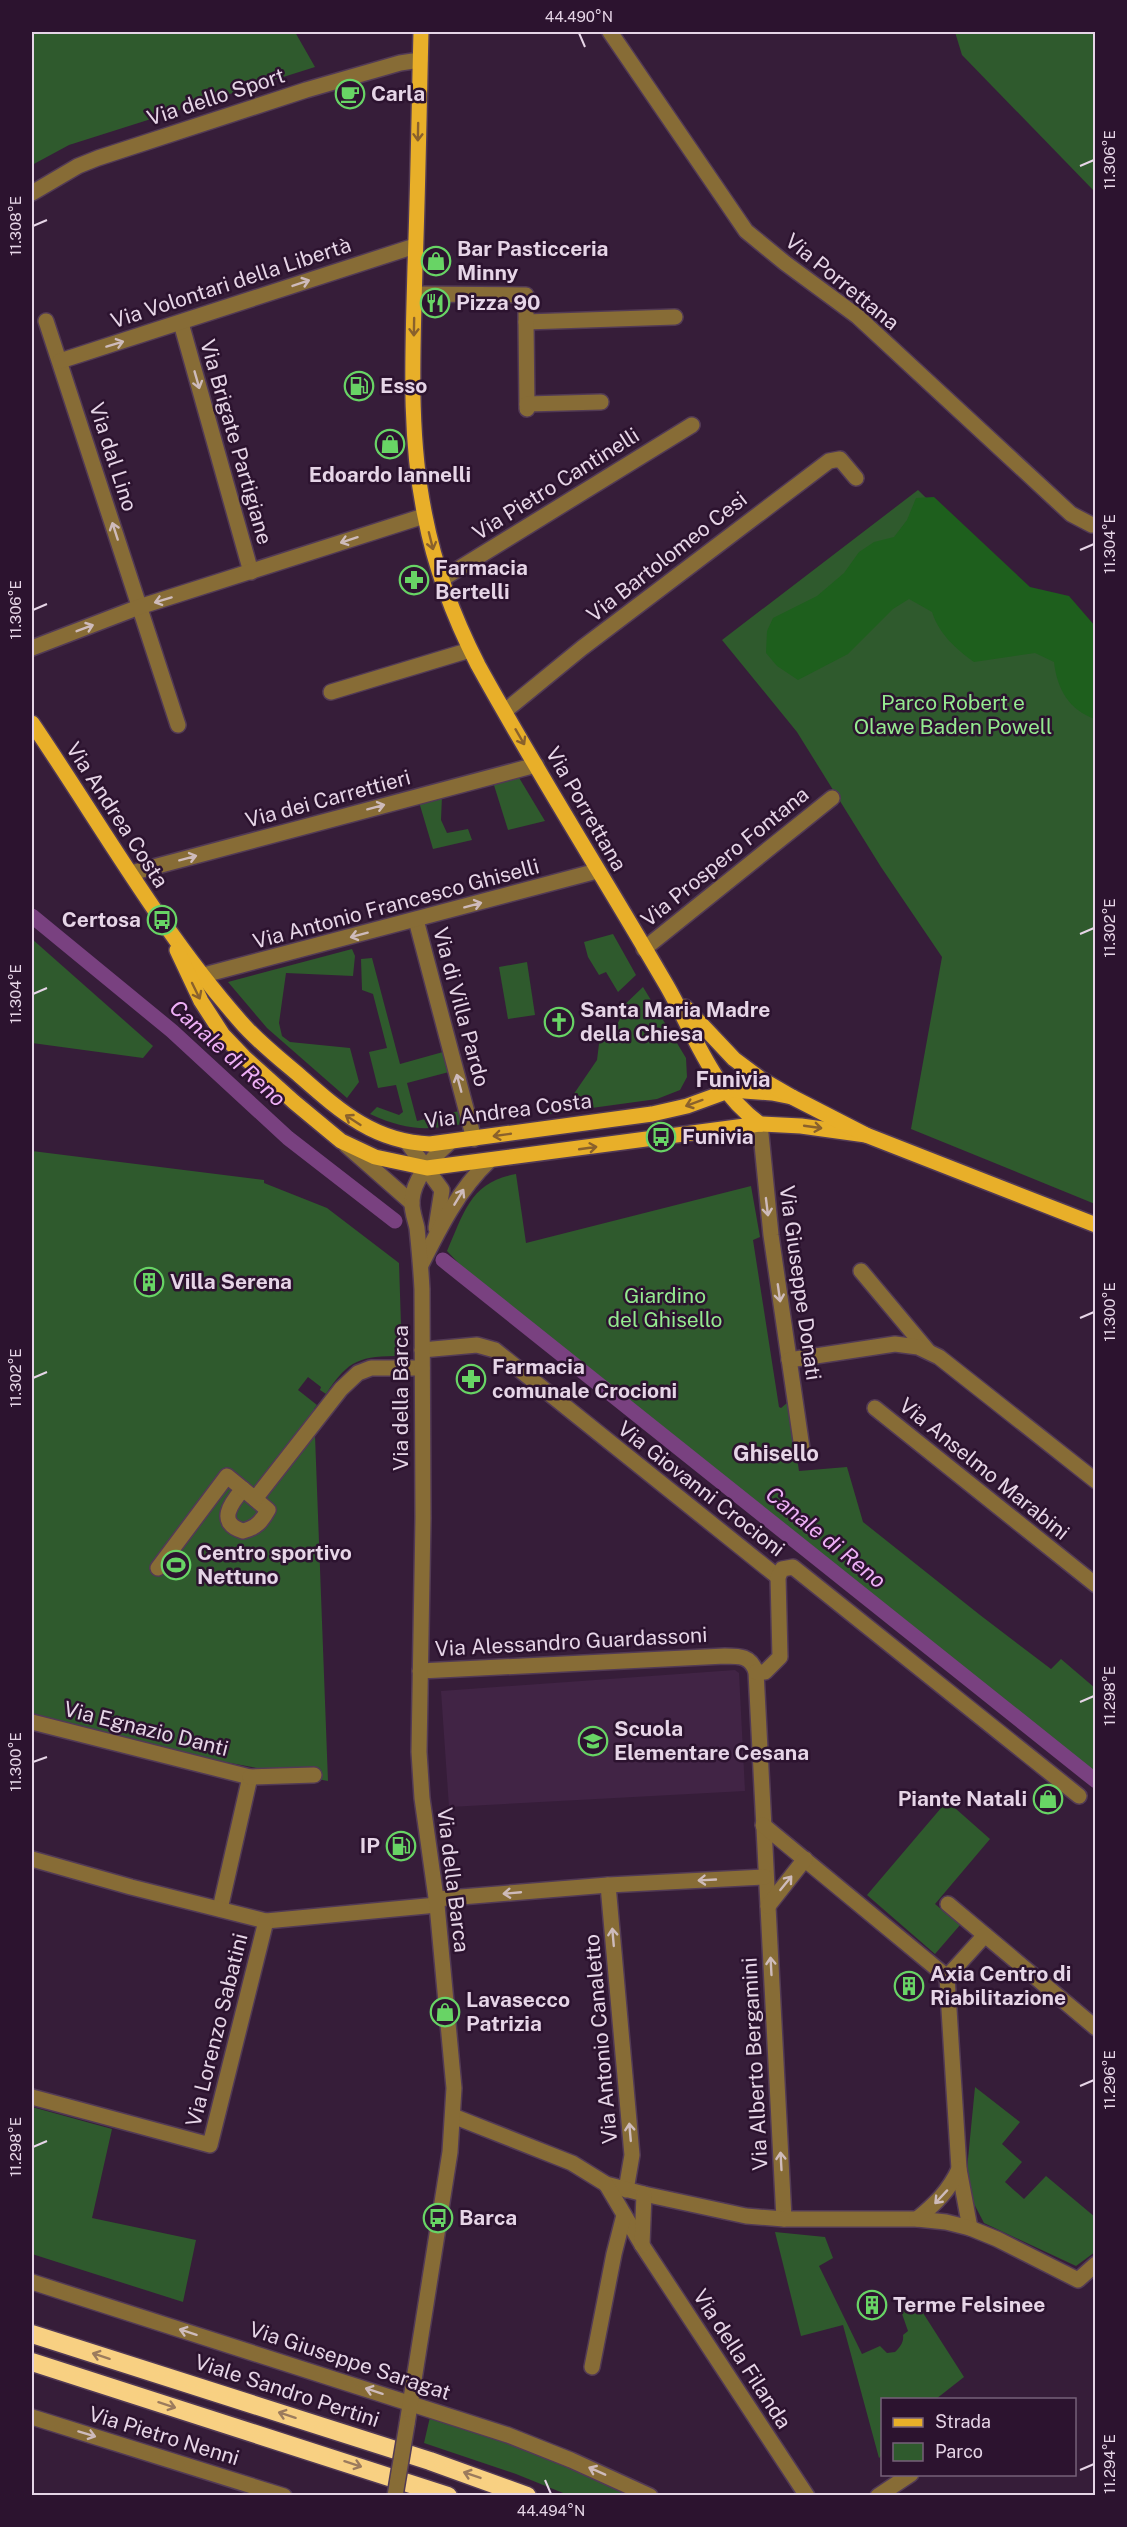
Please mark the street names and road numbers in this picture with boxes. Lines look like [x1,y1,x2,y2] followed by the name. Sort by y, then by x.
[144,62,288,131] street label: Via dello Sport
[780,228,904,335] street label: Via Porrettana
[108,232,354,333] street label: Via Volontari della Libertà
[195,336,278,547] street label: Via Brigate Partigiane
[84,399,143,514] street label: Via dal Lino
[468,422,644,545] street label: Via Pietro Cantinelli
[582,486,752,627] street label: Via Bartolomeo Cesi
[61,737,174,892] street label: Via Andrea Costa
[541,742,632,875] street label: Via Porrettana
[243,764,413,833] street label: Via dei Carrettieri
[636,781,813,932] street label: Via Prospero Fontana
[250,853,542,954] street label: Via Antonio Francesco Ghiselli
[428,924,495,1089] street label: Via di Villa Pardo
[423,1088,593,1133] street label: Via Andrea Costa
[774,1184,827,1382] street label: Via Giuseppe Donati
[388,1325,413,1471] street label: Via della Barca
[894,1392,1074,1545] street label: Via Anselmo Marabini
[613,1416,790,1562] street label: Via Giovanni Crocioni
[434,1622,708,1661] street label: Via Alessandro Guardassoni
[61,1696,231,1761] street label: Via Egnazio Danti
[432,1806,475,1954] street label: Via della Barca
[180,1931,253,2129] street label: Via Lorenzo Sabatini
[579,1933,622,2145] street label: Via Antonio Canaletto
[736,1957,773,2171] street label: Via Alberto Bergamini
[688,2284,797,2433] street label: Via della Filanda
[246,2316,454,2405] street label: Via Giuseppe Saragat
[192,2349,383,2432] street label: Viale Sandro Pertini
[86,2401,242,2470] street label: Via Pietro Nenni

